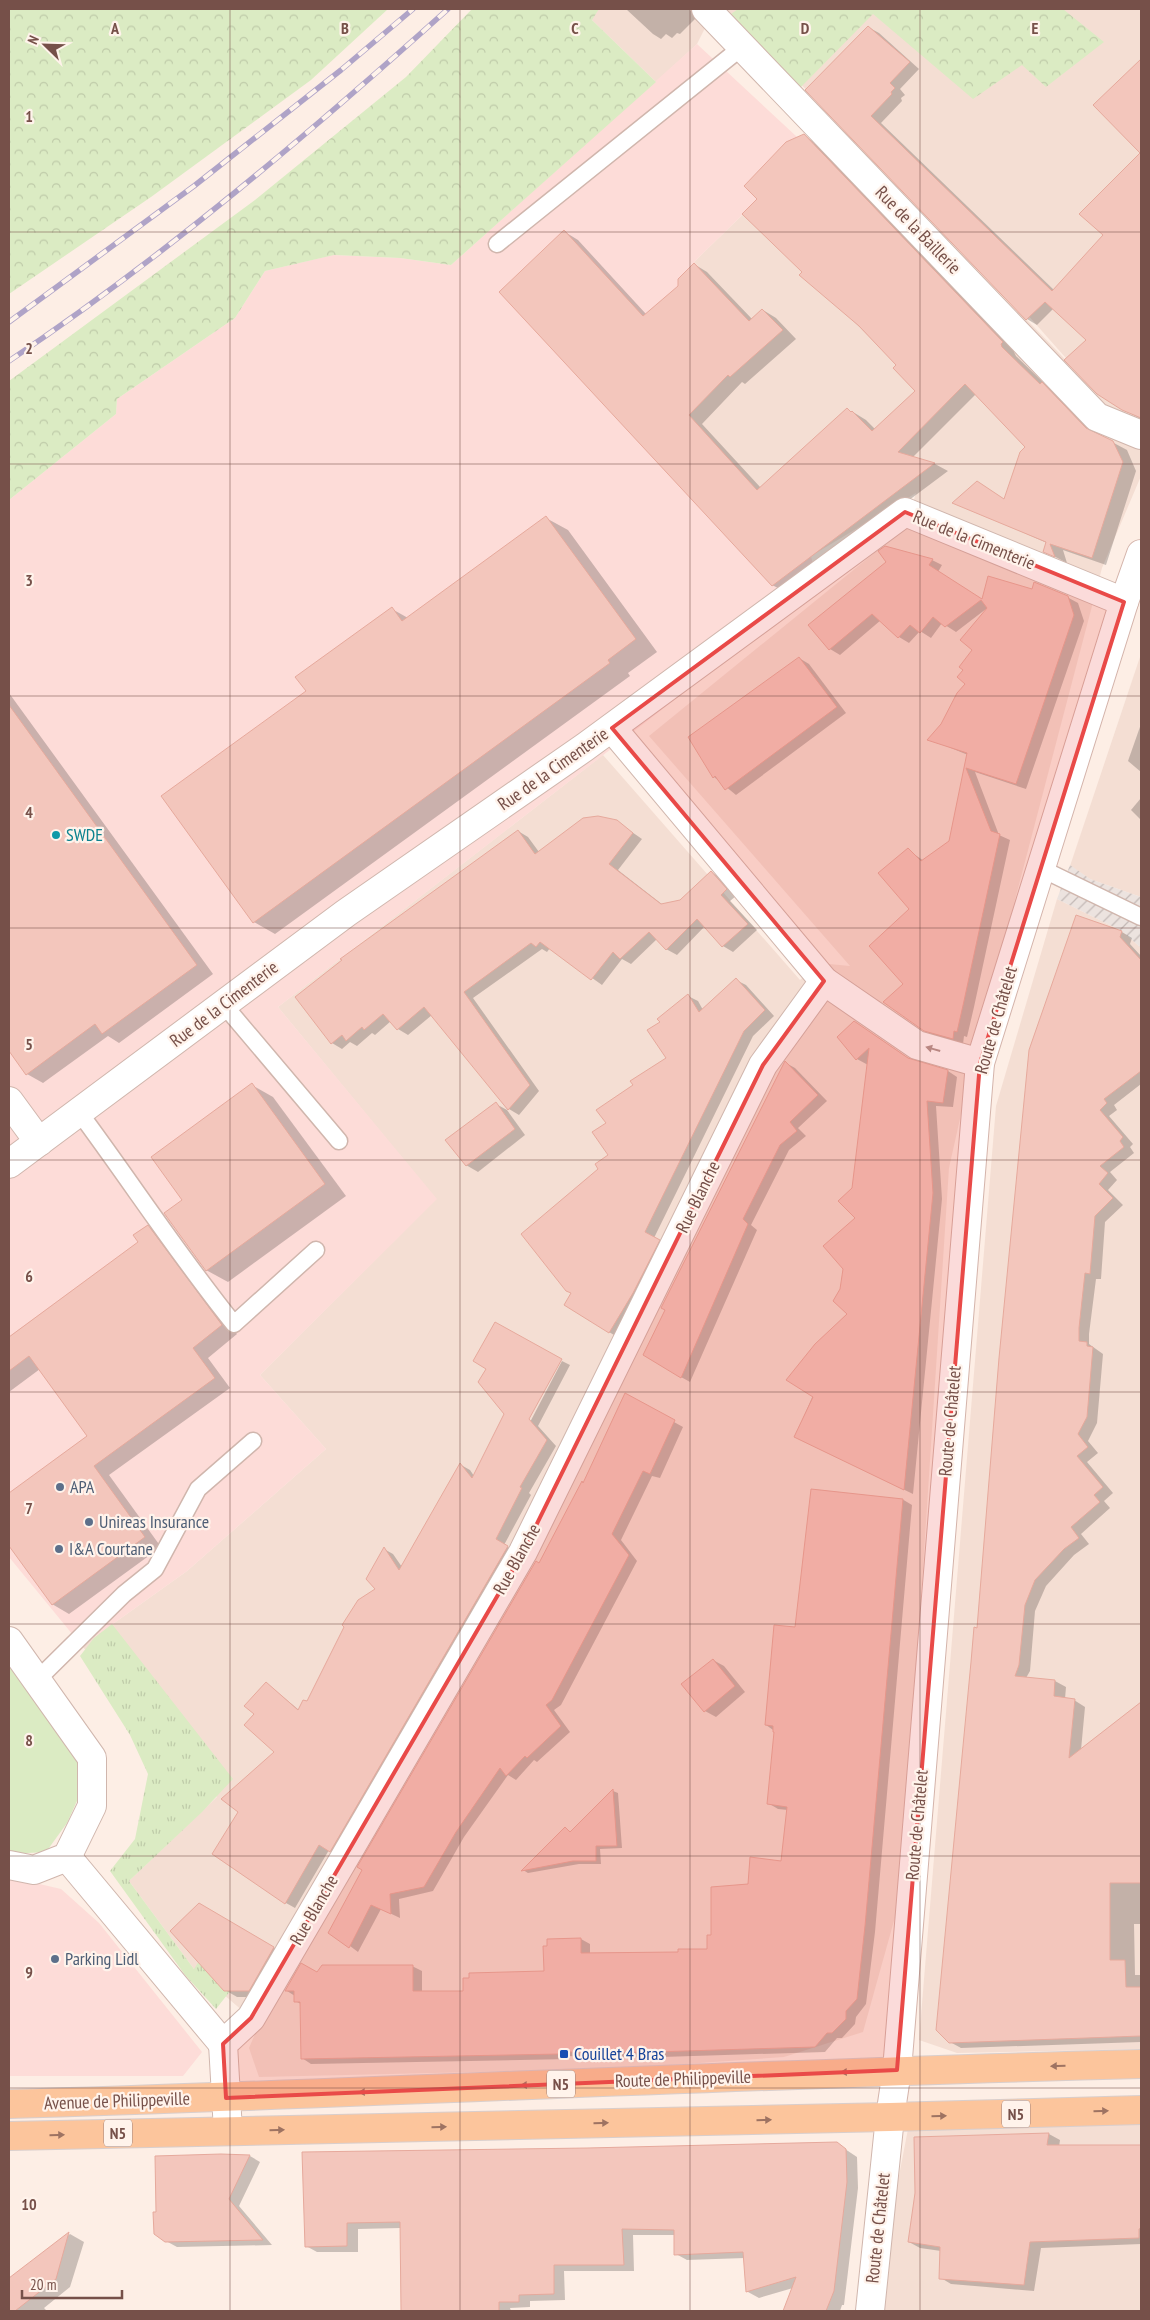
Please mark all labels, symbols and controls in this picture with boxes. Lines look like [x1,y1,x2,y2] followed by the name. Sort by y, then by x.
[110,18,120,38] text: A
[341,18,349,38] text: B
[571,18,579,38] text: C
[801,18,810,38] text: D
[1032,18,1039,38] text: E
[20,20,70,70] north arrow
[23,33,43,47] text: N
[25,106,33,126] text: 1
[871,181,966,279] street label: Rue de la Baillerie
[25,338,33,358] text: 2
[910,505,1039,574] street label: Rue de la Cimenterie
[25,570,33,590] text: 3
[493,722,612,815] street label: Rue de la Cimenterie
[25,802,33,822] text: 4
[66,823,103,846] place label: SWDE
[50,829,62,841] marker: SWDE
[165,955,282,1052] street label: Rue de la Cimenterie
[969,963,1022,1076] street label: Route de Châtelet
[25,1034,33,1054] text: 5
[925,1045,940,1053] one-way arrow
[670,1157,725,1237] street label: Rue Blanche
[25,1266,33,1286] text: 6
[933,1365,966,1477] street label: Route de Châtelet
[70,1475,95,1498] place label: APA
[54,1481,66,1493] marker: APA
[25,1498,33,1518] text: 7
[99,1510,209,1533] place label: Unireas Insurance
[83,1516,95,1528] marker: Unireas Insurance
[488,1519,545,1598] street label: Rue Blanche
[69,1537,153,1560] place label: I&A Courtane
[53,1543,65,1555] marker: I&A Courtane
[25,1730,33,1750] text: 8
[900,1769,933,1881] street label: Route de Châtelet
[284,1871,343,1949] street label: Rue Blanche
[65,1947,139,1970] place label: Parking Lidl
[49,1953,61,1965] marker: Parking Lidl
[25,1962,33,1982] text: 9
[574,2042,664,2065] place label: Couillet 4 Bras
[558,2048,570,2060] marker: Couillet 4 Bras
[1049,2062,1065,2070] one-way arrow
[615,2065,751,2092] street label: Route de Philippeville
[840,2068,856,2076] one-way arrow
[547,2070,575,2098] road number: N5
[520,2081,536,2089] one-way arrow
[44,2086,190,2115] street label: Avenue de Philippeville
[358,2088,374,2096] one-way arrow
[1002,2100,1030,2128] road number: N5
[1094,2107,1110,2115] one-way arrow
[931,2112,947,2120] one-way arrow
[756,2116,772,2124] one-way arrow
[594,2119,610,2127] one-way arrow
[104,2120,132,2146] road number: N5
[431,2123,447,2131] one-way arrow
[269,2126,285,2134] one-way arrow
[50,2130,66,2138] one-way arrow
[860,2172,895,2284] street label: Route de Châtelet
[21,2194,37,2214] text: 10
[22,2268,122,2300] scale bar
[30,2275,56,2294] text: 20 m

